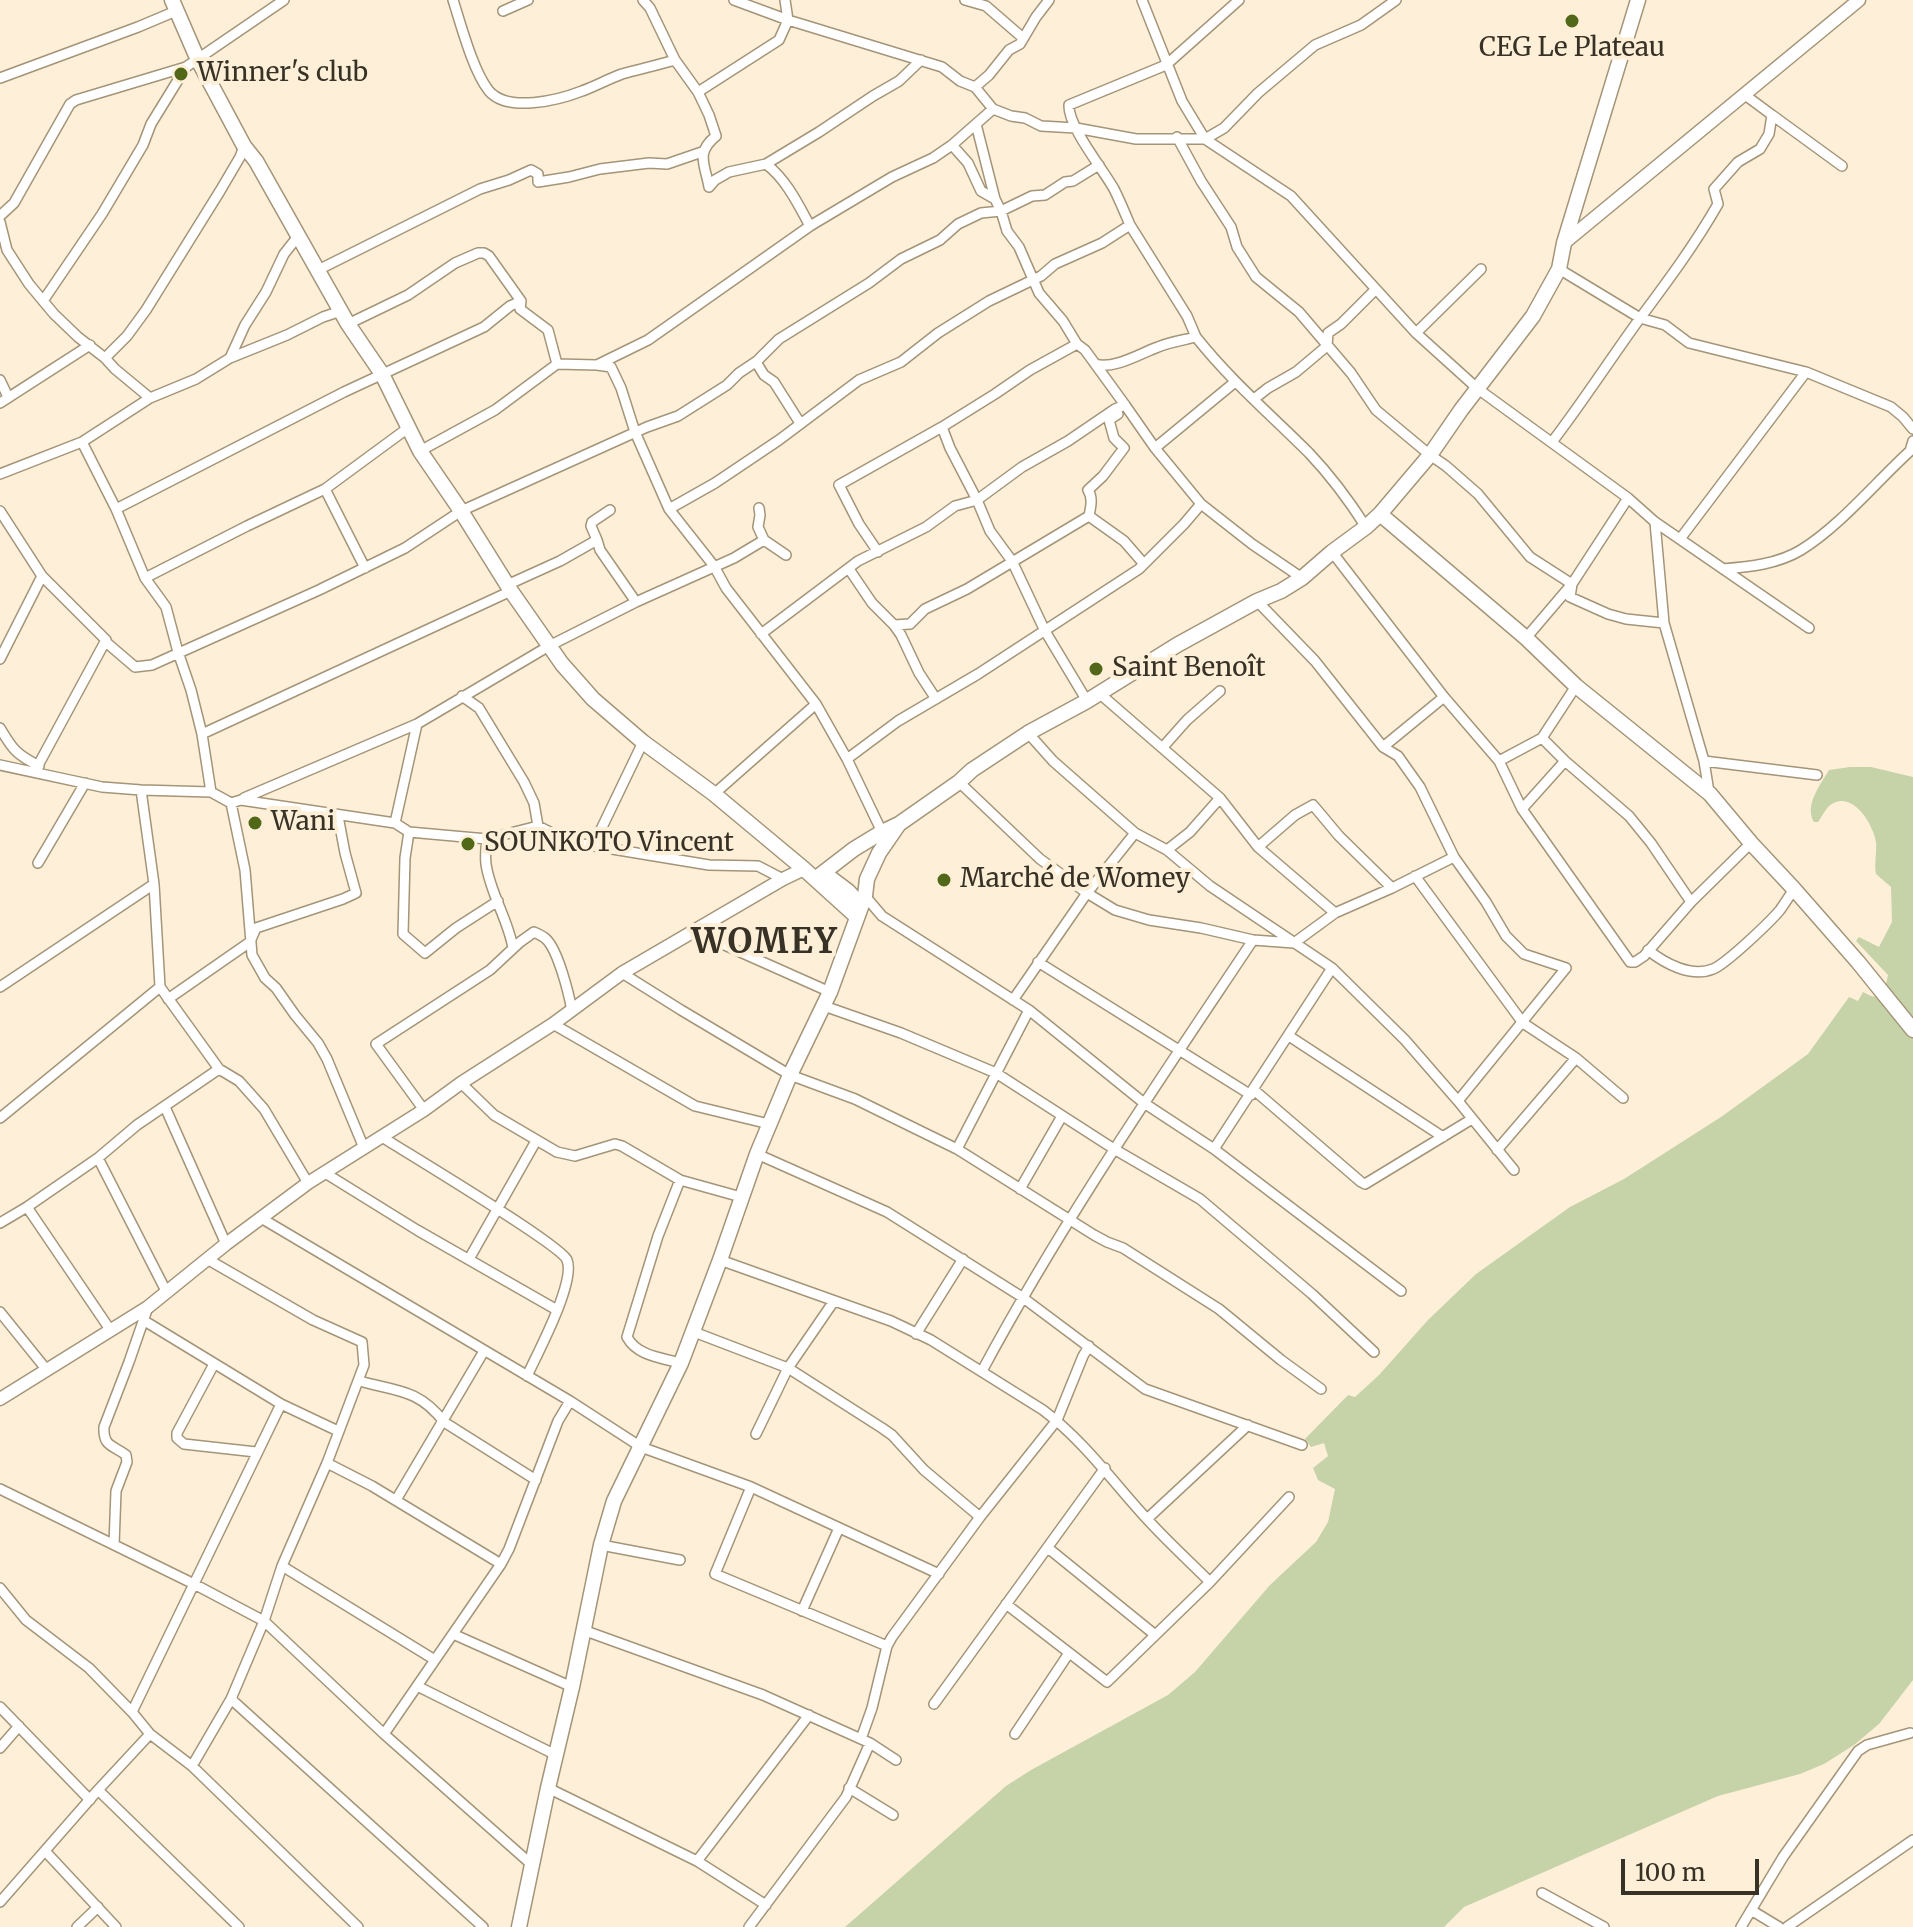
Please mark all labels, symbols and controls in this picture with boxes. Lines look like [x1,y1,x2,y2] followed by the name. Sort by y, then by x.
[1563,12,1581,30] marker: CEG Le Plateau
[1479,33,1665,65] place label: CEG Le Plateau
[197,58,368,90] place label: Winner's club
[172,65,190,83] marker: Winner's club
[1112,653,1266,685] place label: Saint Benoît
[1087,660,1105,678] marker: Saint Benoît
[271,807,335,839] place label: Wani
[246,814,264,832] marker: Wani
[484,828,734,860] place label: SOUNKOTO Vincent
[459,835,477,853] marker: SOUNKOTO Vincent
[960,864,1190,896] place label: Marché de Womey
[935,871,953,889] marker: Marché de Womey
[691,923,839,963] district label: WOMEY
[1625,1843,1763,1893] scale bar
[1635,1857,1705,1888] text: 100 m

